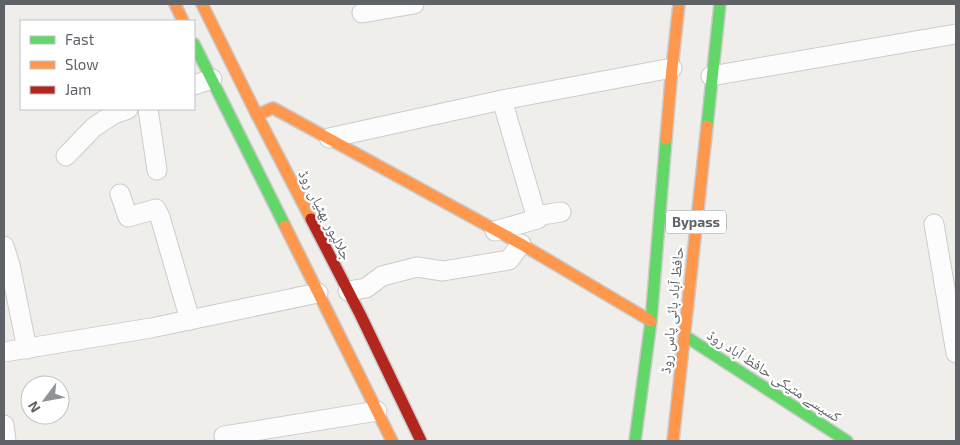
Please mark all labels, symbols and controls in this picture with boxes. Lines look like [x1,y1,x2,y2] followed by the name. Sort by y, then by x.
[20,20,195,110] legend
[65,30,95,48] text: Fast
[65,55,99,73] text: Slow
[65,80,91,98] text: Jam
[294,166,357,264] street label: جلالپور بھٹیاں روڈ
[666,210,726,233] road number: Bypass
[655,245,689,375] street label: حافظ آباد بائی پاس روڈ
[703,325,845,427] street label: کسیسے متیکی حافظ آباد روڈ
[20,375,70,425] north arrow
[24,398,43,416] text: N

